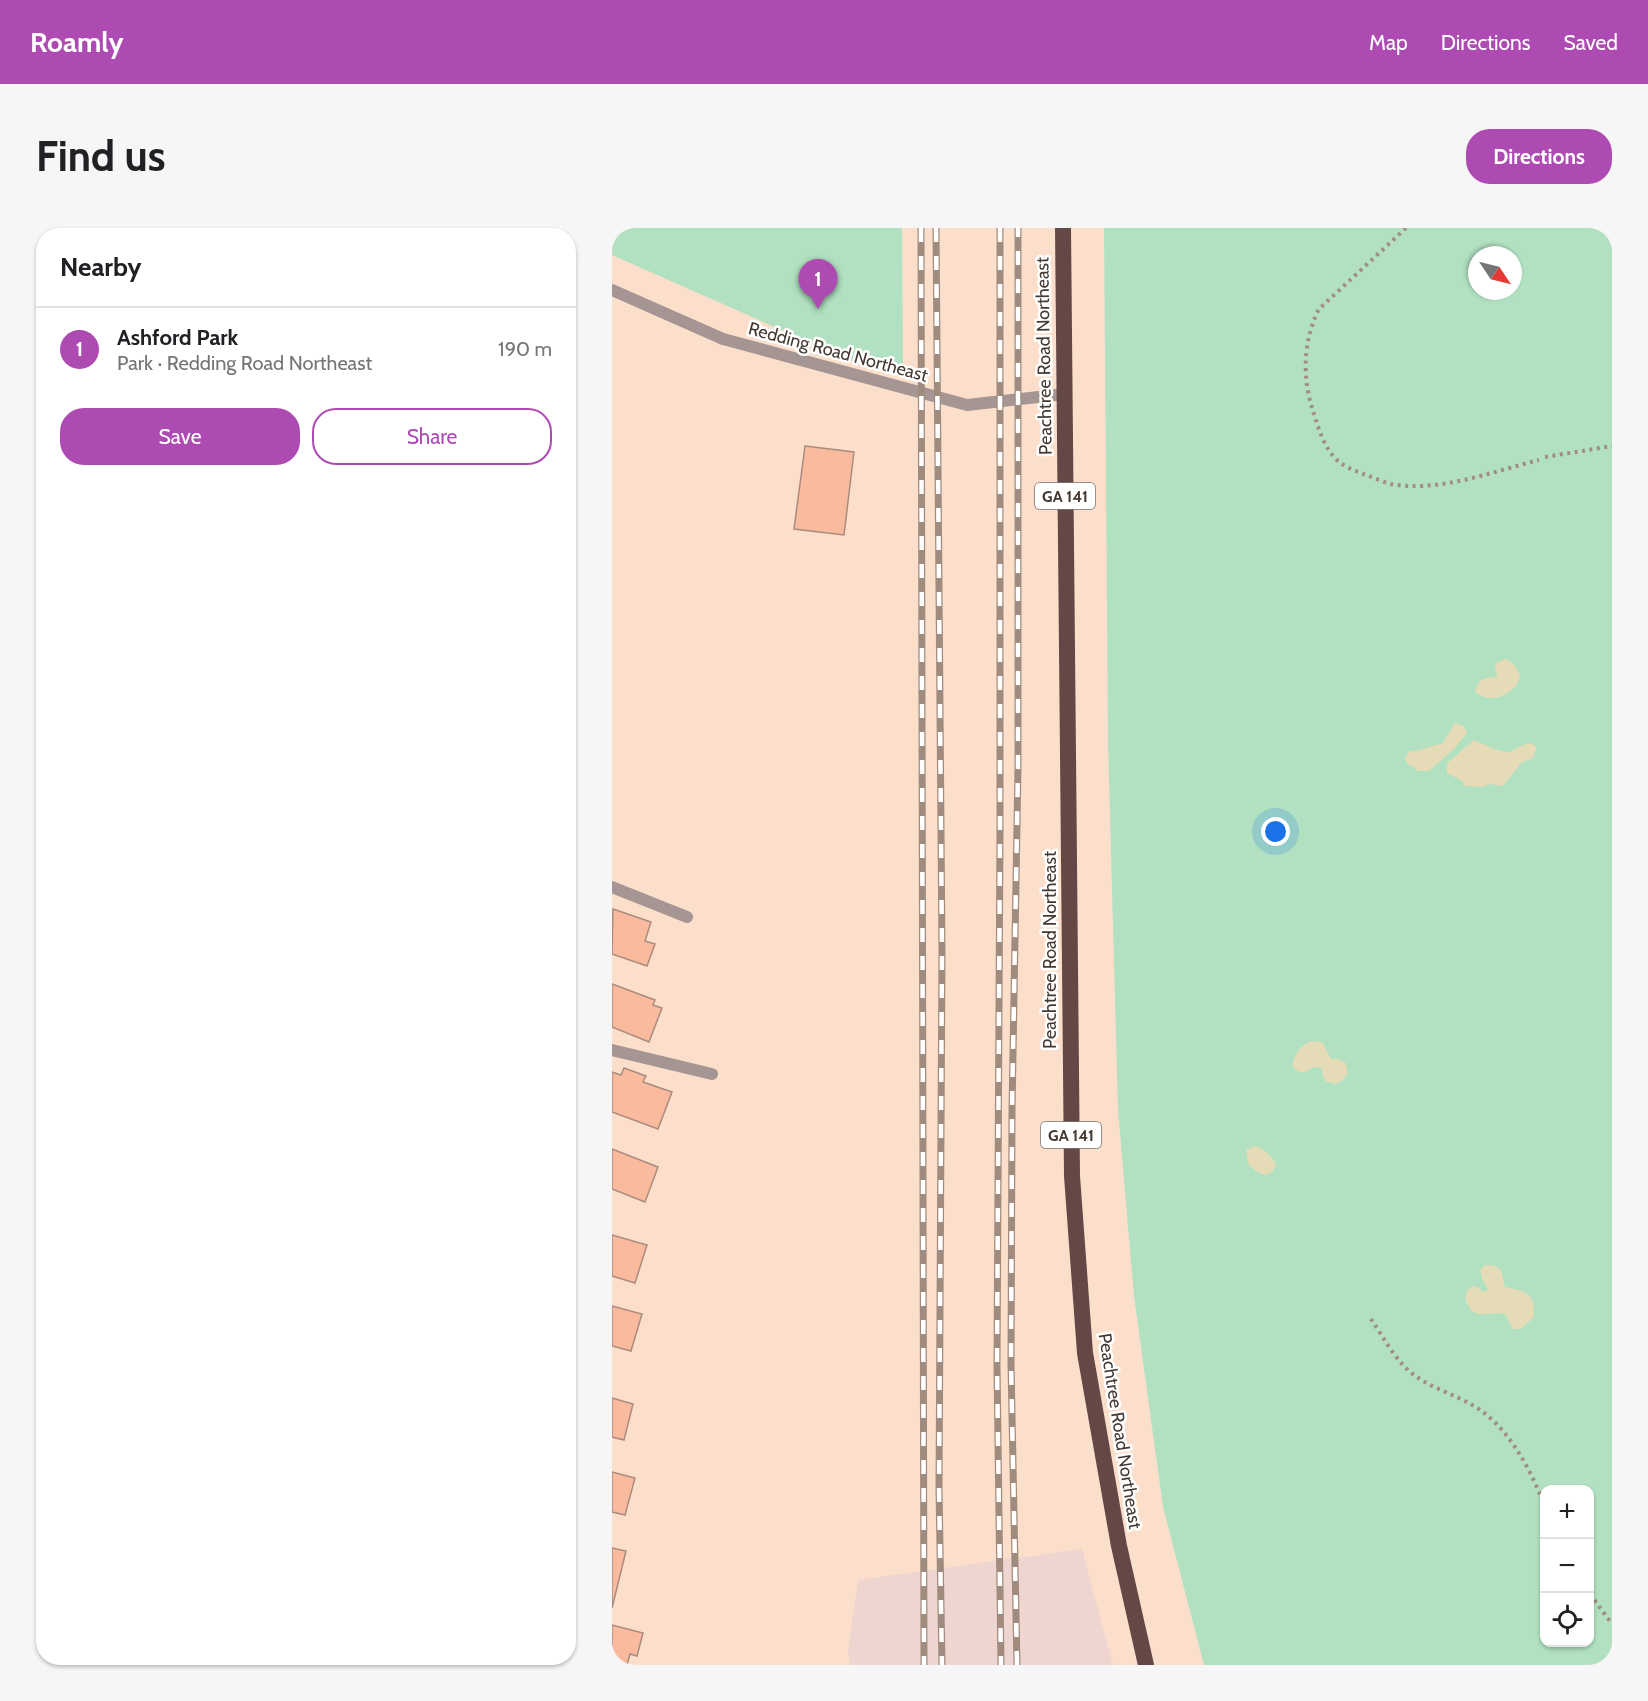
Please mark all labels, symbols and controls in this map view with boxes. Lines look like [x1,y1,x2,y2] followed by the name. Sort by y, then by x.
[30,25,124,59] text: Roamly
[1369,30,1408,55] text: Map
[1441,30,1530,55] text: Directions
[1563,30,1618,55] text: Saved
[1466,129,1612,184] button: Directions
[36,130,165,182] text: Find us
[1468,246,1522,300] north arrow
[60,251,141,283] text: Nearby
[1031,257,1057,455] street label: Peachtree Road Northeast
[798,260,838,309] pin: 1
[746,317,930,387] street label: Redding Road Northeast
[117,324,238,351] text: Ashford Park
[76,337,83,361] text: 1
[498,337,552,361] text: 190 m
[117,351,372,375] text: Park · Redding Road Northeast
[60,408,300,465] button: Save
[312,408,552,465] button: Share
[1035,483,1095,509] road number: GA 141
[1261,817,1290,846] your location
[1039,851,1061,1049] street label: Peachtree Road Northeast
[1041,1122,1101,1148] road number: GA 141
[1094,1331,1146,1531] street label: Peachtree Road Northeast
[1540,1485,1594,1647] map controls
[1540,1485,1594,1539] button: +
[1540,1539,1594,1593] button: −
[1540,1593,1594,1647] button: locate

